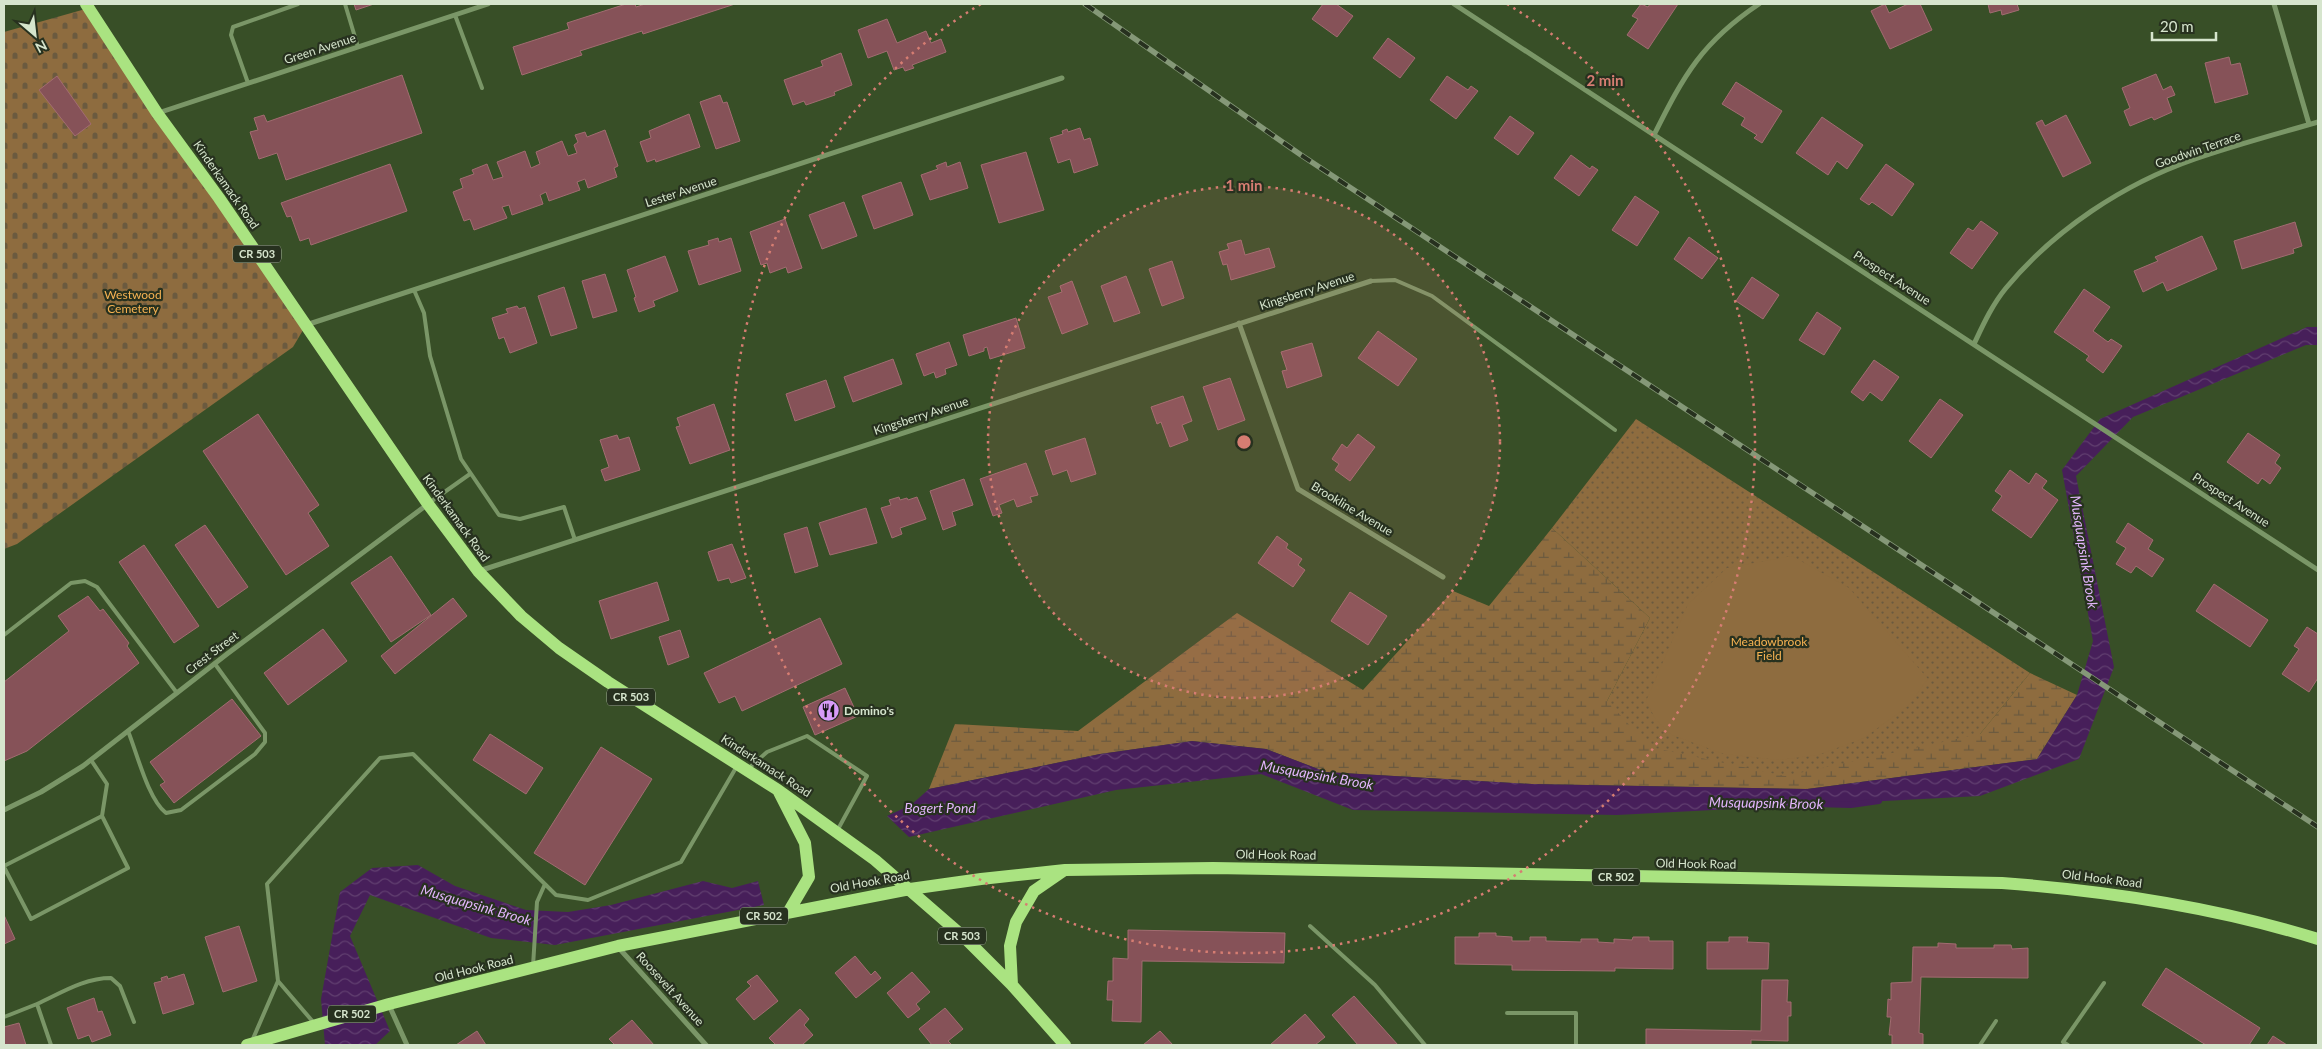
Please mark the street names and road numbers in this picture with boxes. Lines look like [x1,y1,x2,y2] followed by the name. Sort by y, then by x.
[282,30,358,67] street label: Green Avenue
[2153,128,2242,171] street label: Goodwin Terrace
[190,138,262,232] street label: Kinderkamack Road
[643,173,719,210] street label: Lester Avenue
[233,245,281,262] road number: CR 503
[1851,247,1934,308] street label: Prospect Avenue
[1257,268,1356,313] street label: Kingsberry Avenue
[871,393,970,438] street label: Kingsberry Avenue
[2190,469,2273,530] street label: Prospect Avenue
[420,471,493,564] street label: Kinderkamack Road
[1309,478,1396,539] street label: Brookline Avenue
[182,627,242,677] street label: Crest Street
[607,689,655,706] road number: CR 503
[718,731,814,800] street label: Kinderkamack Road
[1236,846,1316,863] street label: Old Hook Road
[1656,855,1736,872] street label: Old Hook Road
[2061,866,2143,891] street label: Old Hook Road
[829,867,911,896] street label: Old Hook Road
[1592,869,1640,886] road number: CR 502
[740,908,788,924] road number: CR 502
[938,928,986,944] road number: CR 503
[633,949,707,1029] street label: Roosevelt Avenue
[433,952,515,986] street label: Old Hook Road
[328,1006,376,1022] road number: CR 502

